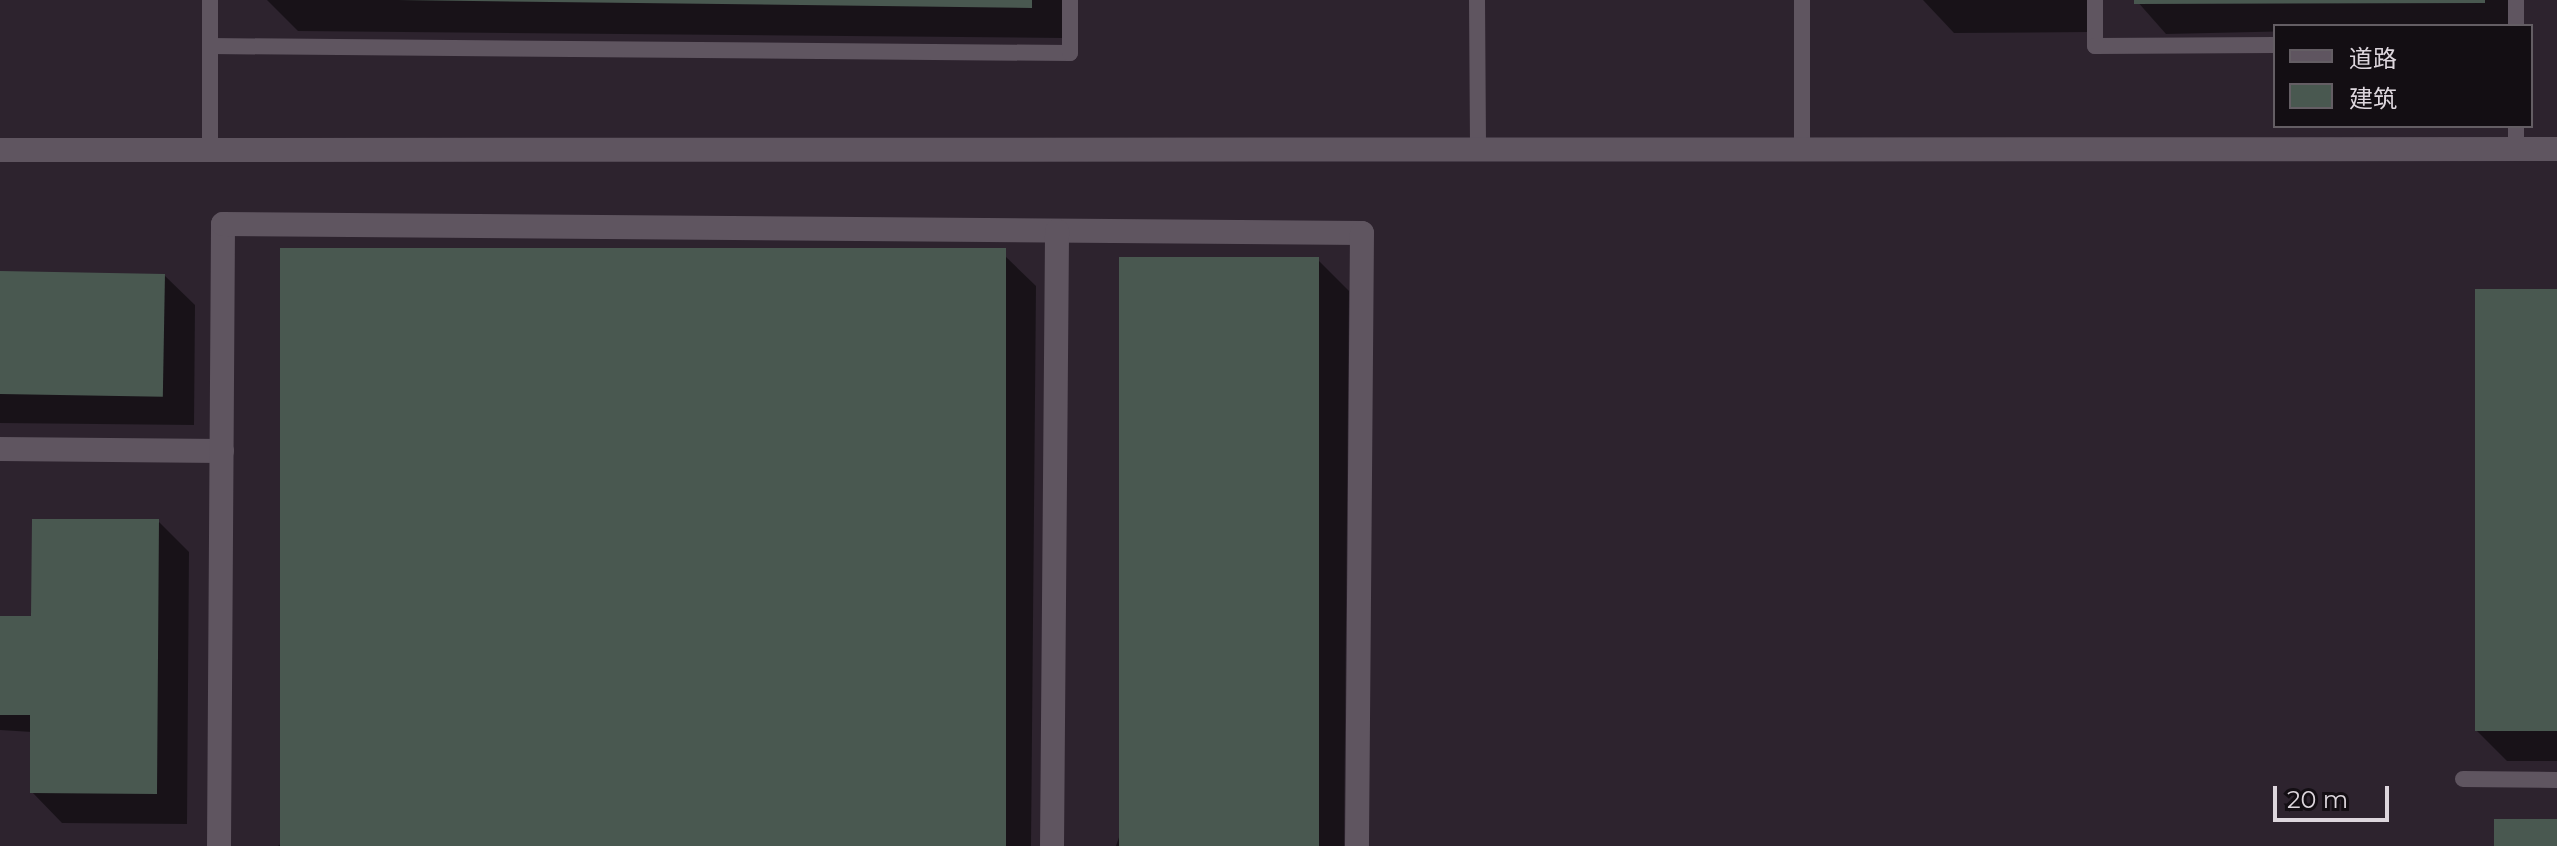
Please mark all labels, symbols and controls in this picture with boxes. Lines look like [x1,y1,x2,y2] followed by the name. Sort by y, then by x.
[2273,24,2533,128] legend
[2349,44,2397,73] text: 道路
[2349,84,2397,113] text: 建筑
[2277,770,2393,820] scale bar
[2287,785,2348,814] text: 20 m

